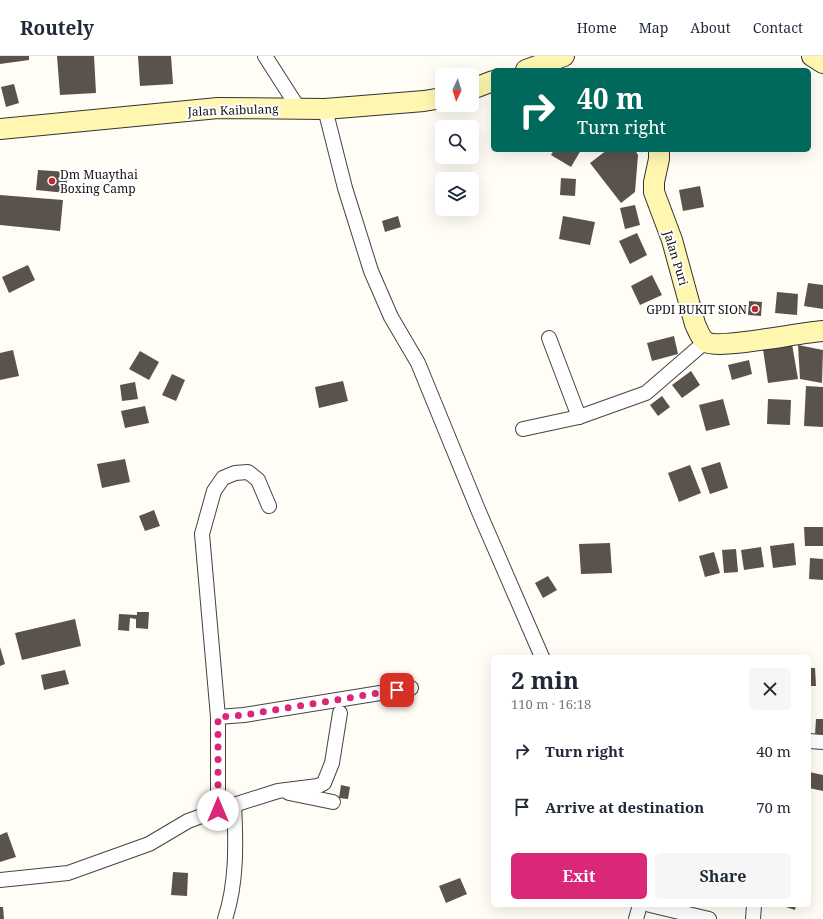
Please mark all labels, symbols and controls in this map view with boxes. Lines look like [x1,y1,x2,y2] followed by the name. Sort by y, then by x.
[20,15,94,41] text: Routely
[577,18,617,37] text: Home
[639,18,668,37] text: Map
[690,18,731,37] text: About
[753,18,803,37] text: Contact
[435,68,479,112] north arrow
[435,68,479,216] map controls
[577,79,644,117] text: 40 m
[511,84,563,136] icon: right
[186,100,279,120] street label: Jalan Kaibulang
[577,115,666,139] text: Turn right
[435,120,479,164] button: search
[60,166,138,197] place label: Dm Muaythai Boxing Camp
[435,172,479,216] button: layers
[47,176,57,186] marker: Dm Muaythai Boxing Camp
[659,227,692,288] street label: Jalan Puri
[646,301,747,318] place label: GPDI BUKIT SION
[750,304,760,314] marker: GPDI BUKIT SION
[511,663,579,696] text: 2 min
[749,668,791,710] button: close
[380,673,414,707] pin
[386,679,408,701] icon: arrive
[511,695,591,713] text: 110 m · 16:18
[511,740,533,762] icon: right
[545,741,624,761] text: Turn right
[756,741,791,761] text: 40 m
[197,789,239,831] position arrow
[511,796,533,818] icon: arrive
[545,797,704,817] text: Arrive at destination
[756,797,791,817] text: 70 m
[511,853,647,899] button: Exit
[655,853,791,899] button: Share

